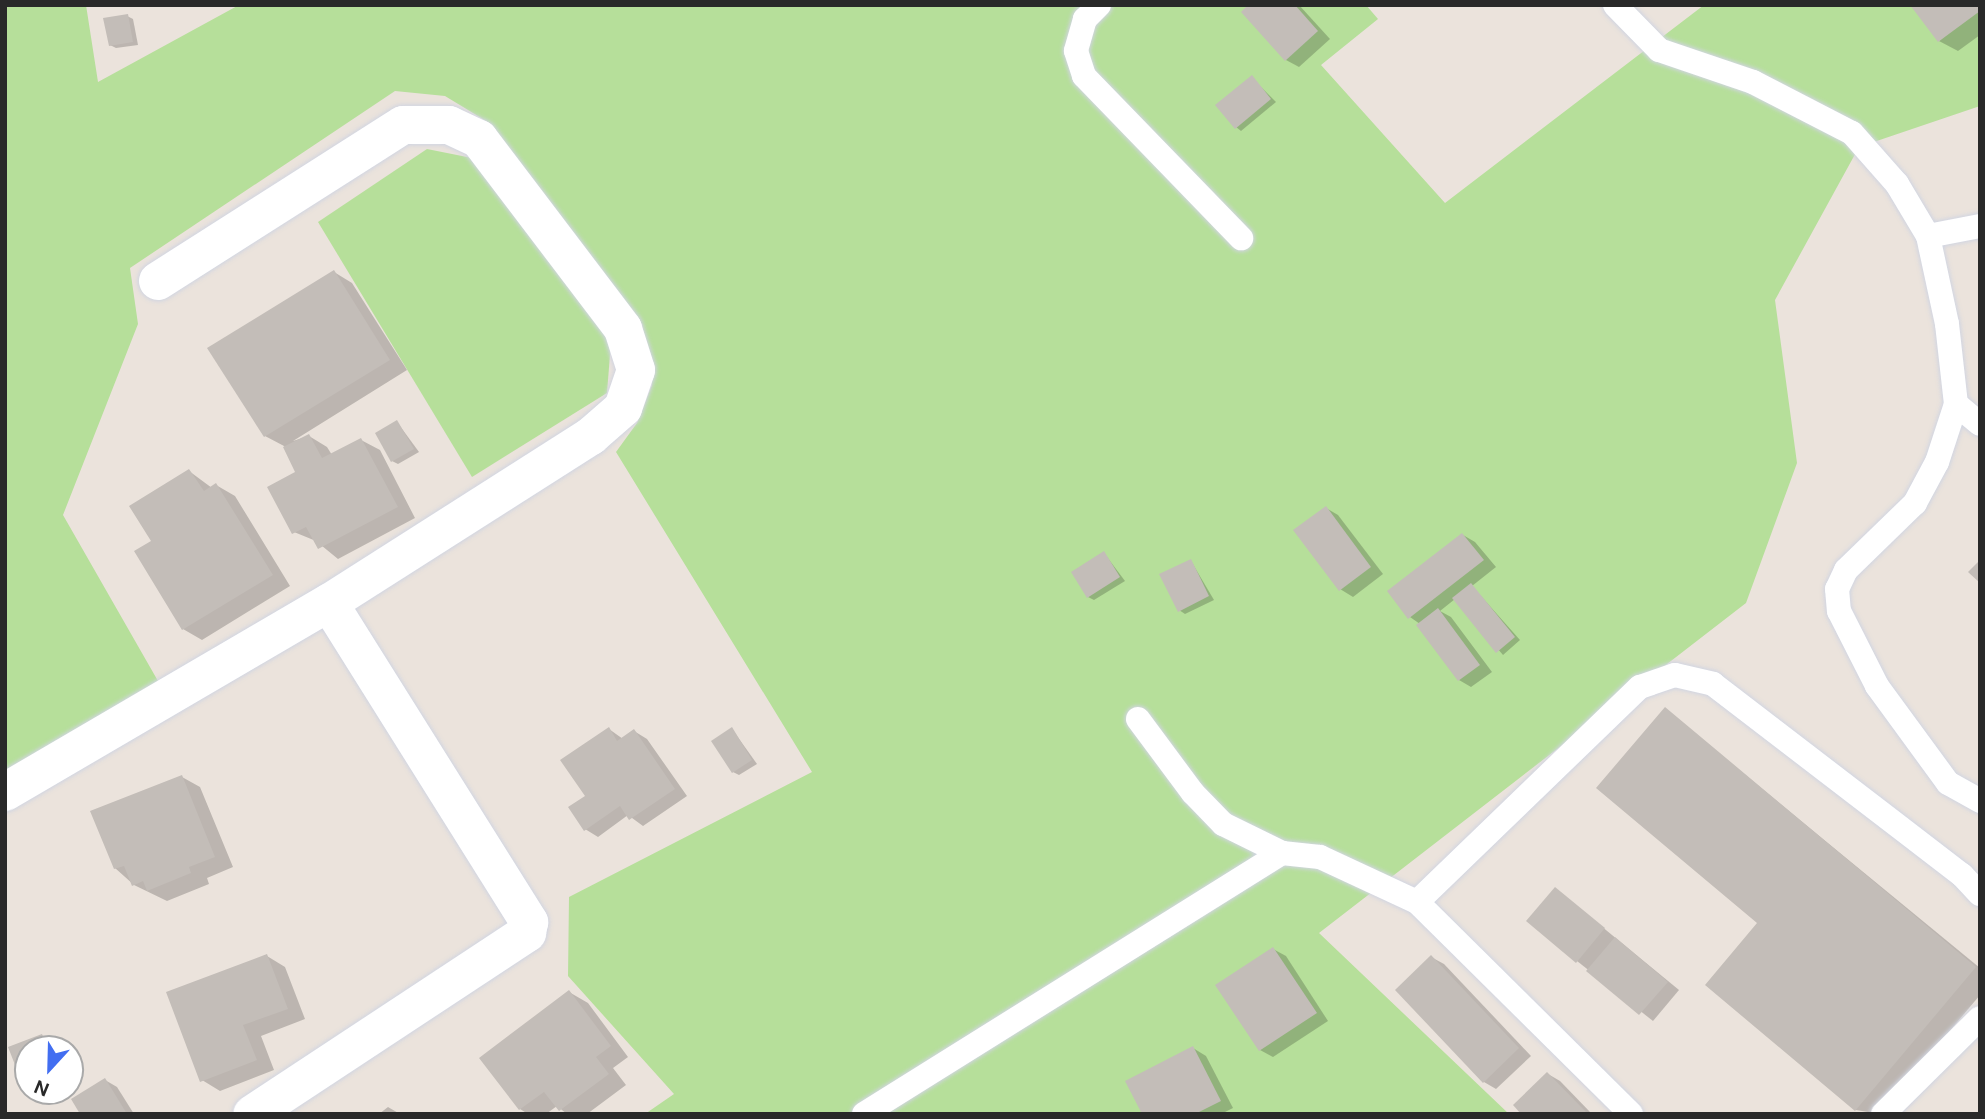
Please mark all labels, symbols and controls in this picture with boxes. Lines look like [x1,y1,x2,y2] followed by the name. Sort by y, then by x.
[14,1035,84,1105] north arrow
[31,1074,53,1102] text: N

